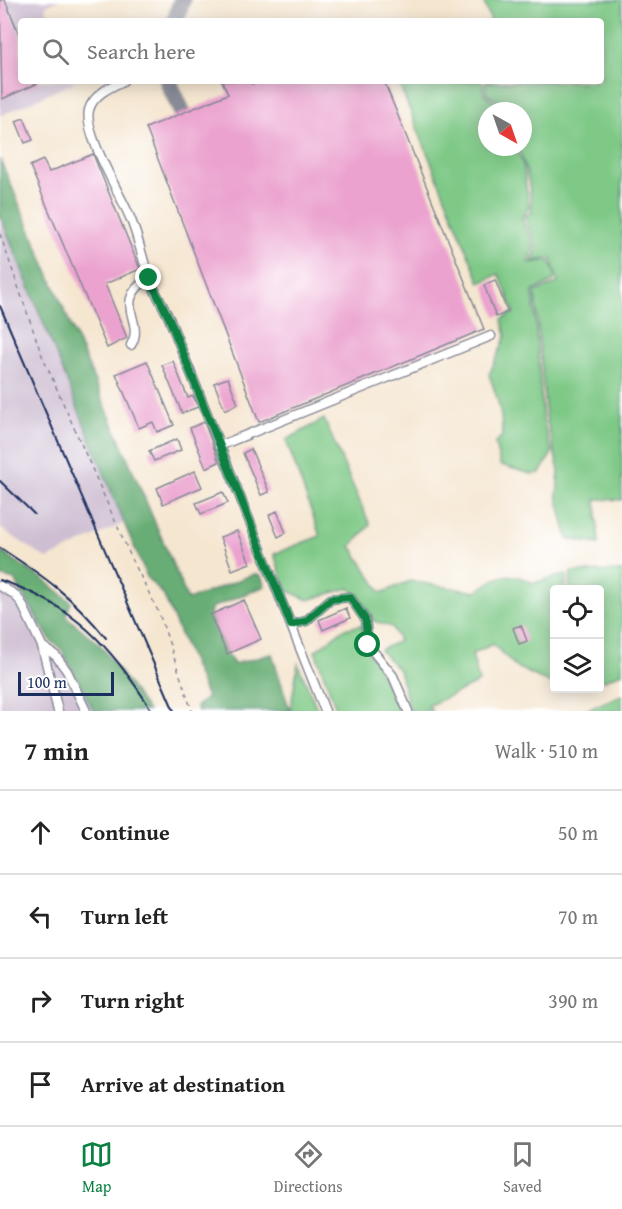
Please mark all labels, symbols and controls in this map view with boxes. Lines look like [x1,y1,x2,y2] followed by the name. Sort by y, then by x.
[18,18,604,84] search box
[39,35,72,68] icon: search
[87,35,196,67] text: Search here
[478,102,532,156] north arrow
[135,264,161,290] route end
[550,585,604,693] map controls
[550,585,604,639] button: locate
[354,631,380,657] route start
[550,639,604,693] button: layers
[18,669,114,696] scale bar
[27,670,67,694] text: 100 m
[24,731,89,770] text: 7 min
[495,736,598,765] text: Walk · 510 m
[24,816,57,849] icon: ahead
[81,816,170,848] text: Continue
[558,818,598,847] text: 50 m
[24,900,57,933] icon: left
[81,900,168,932] text: Turn left
[558,902,598,931] text: 70 m
[24,984,57,1017] icon: right
[81,984,184,1016] text: Turn right
[548,986,598,1015] text: 390 m
[24,1068,57,1101] icon: arrive
[81,1068,285,1100] text: Arrive at destination
[80,1138,113,1198] tab: Map
[274,1138,343,1198] tab: Directions
[503,1138,542,1198] tab: Saved

